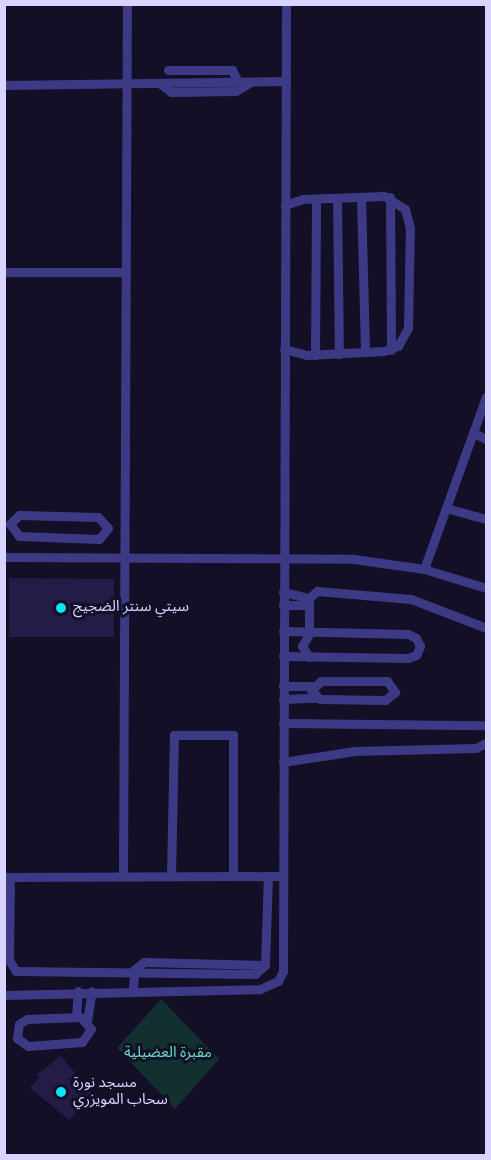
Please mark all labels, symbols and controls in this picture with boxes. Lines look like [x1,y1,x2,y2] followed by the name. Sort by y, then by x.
[73,599,189,617] place label: سيتي سنتر الضجيج
[54,601,68,615] marker: سيتي سنتر الضجيج
[124,1045,212,1063] park label: مقبرة العضيلية
[73,1074,168,1109] place label: مسجد نورة سحاب المويزري
[54,1085,68,1099] marker: مسجد نورة سحاب المويزري

